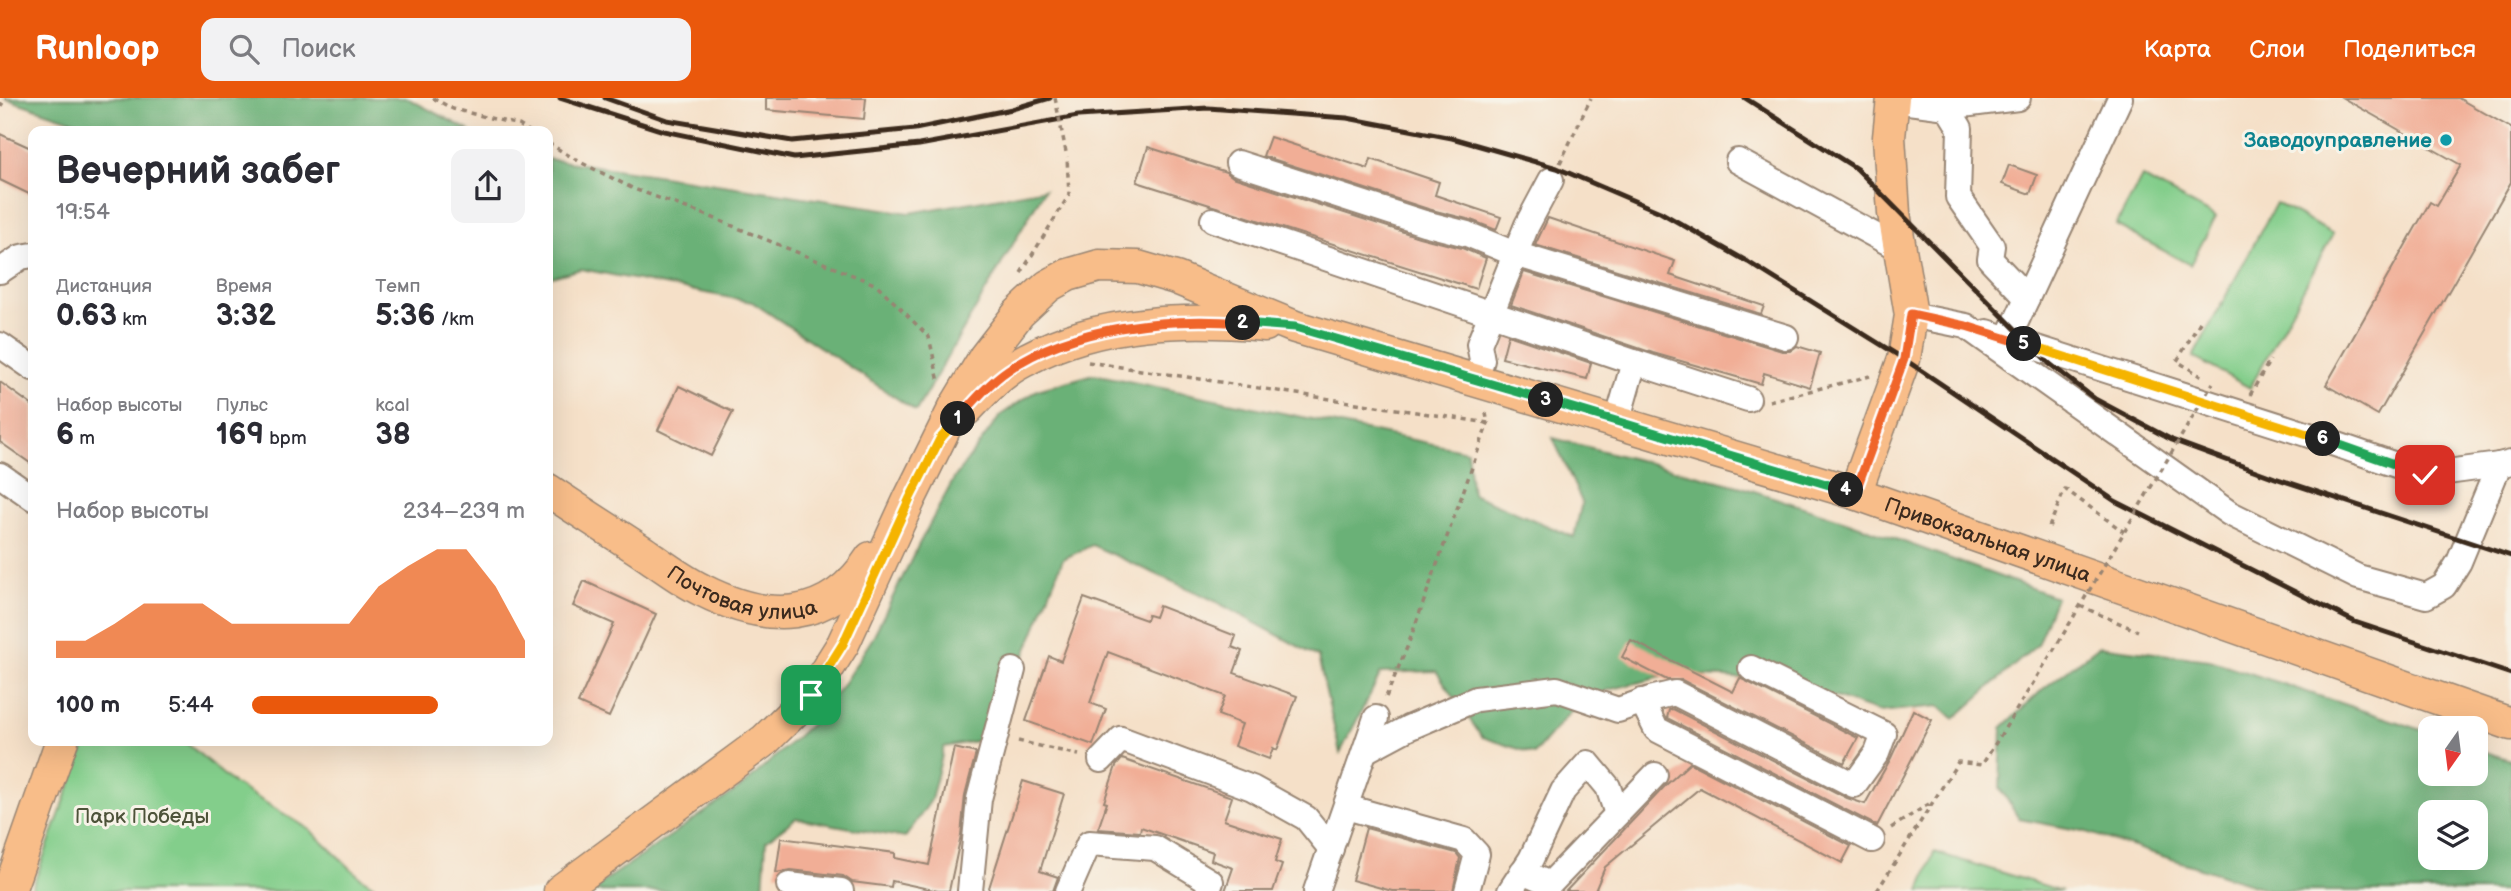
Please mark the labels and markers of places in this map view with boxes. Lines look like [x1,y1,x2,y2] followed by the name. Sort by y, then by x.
[2243,128,2432,153] place label: Заводоуправление
[2438,132,2454,148] marker: Заводоуправление
[1226,306,1260,341] pin: 2
[2007,327,2042,362] pin: 5
[1528,382,1564,418] pin: 3
[940,402,976,436] pin: 1
[2306,422,2340,456] pin: 6
[2395,445,2455,505] pin
[1828,472,1864,508] pin: 4
[781,665,841,725] pin

